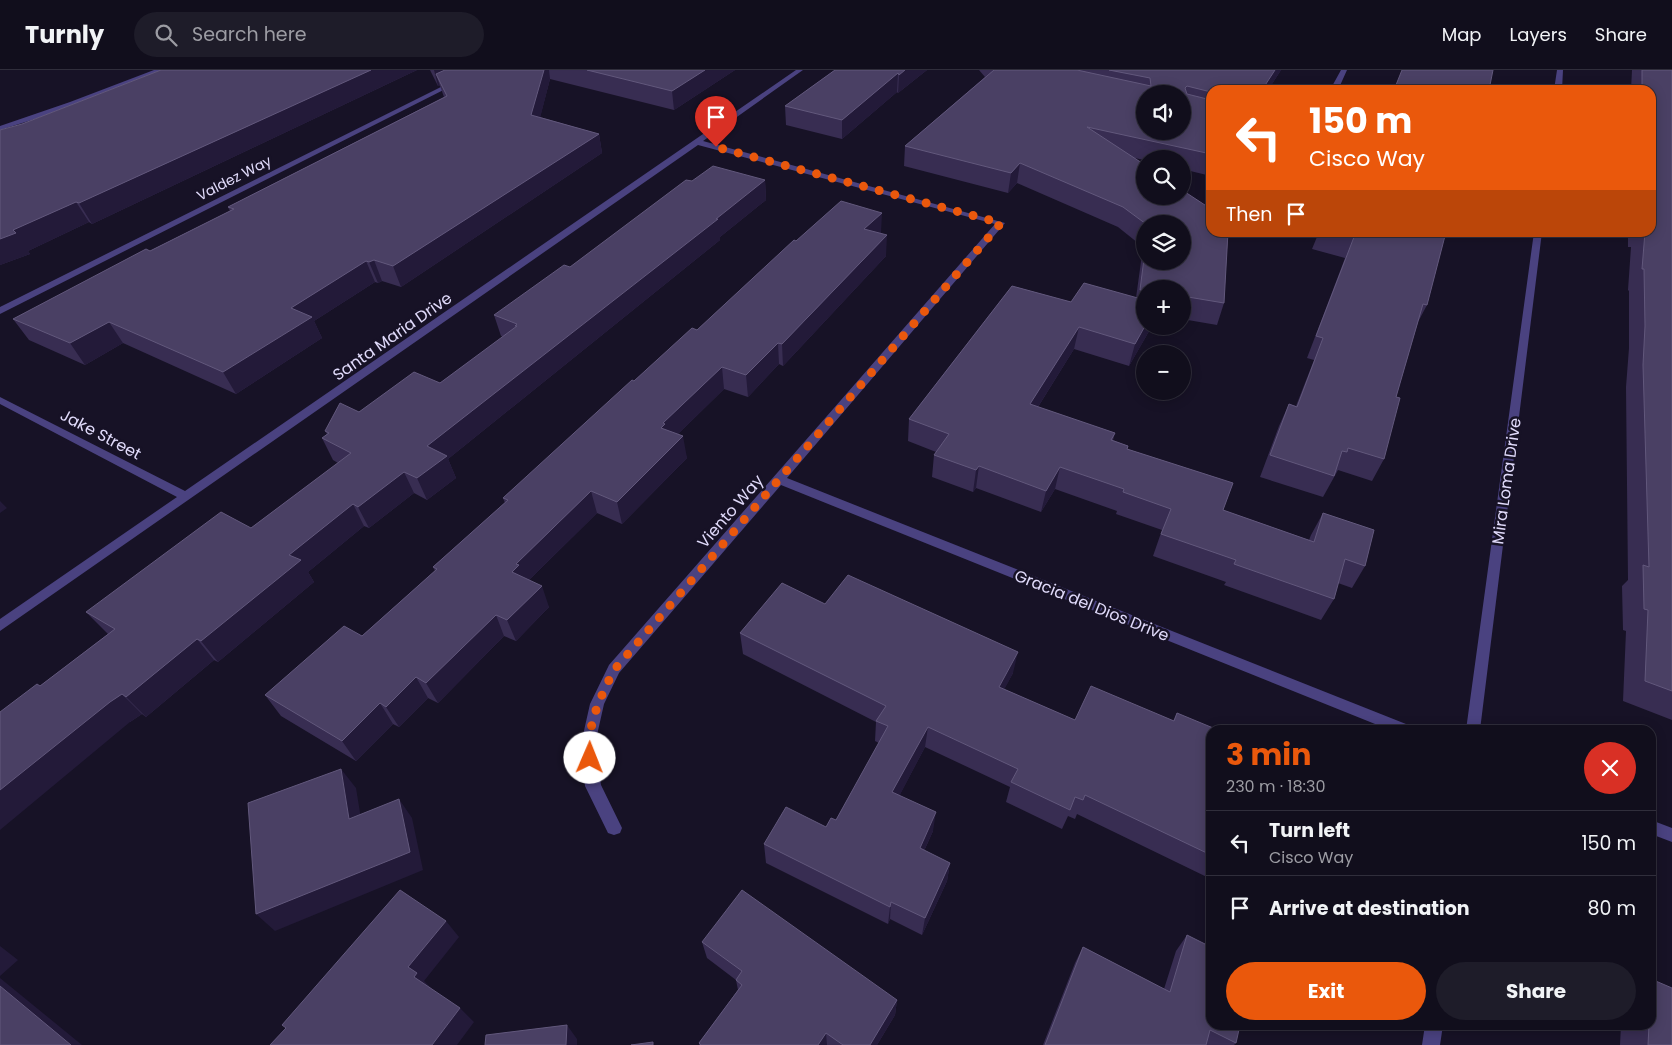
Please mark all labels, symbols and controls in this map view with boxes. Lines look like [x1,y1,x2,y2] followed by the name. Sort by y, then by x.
[134,12,484,57] search box
[25,18,104,51] text: Turnly
[152,21,180,49] icon: search
[192,21,307,48] text: Search here
[1442,22,1482,47] text: Map
[1510,22,1567,47] text: Layers
[1595,22,1647,47] text: Share
[1136,85,1191,400] map controls
[1136,85,1191,140] button: sound
[695,96,737,147] pin
[1309,96,1412,145] text: 150 m
[702,103,730,131] icon: arrive
[1226,105,1291,170] icon: left
[1309,143,1425,174] text: Cisco Way
[1136,150,1191,205] button: search
[193,151,275,205] street label: Valdez Way
[1282,200,1310,228] icon: arrive
[1226,201,1272,228] text: Then
[1136,215,1191,270] button: layers
[1136,280,1191,335] button: +
[328,286,457,386] street label: Santa Maria Drive
[1136,345,1191,400] button: −
[56,403,145,465] street label: Jake Street
[1486,416,1527,546] street label: Mira Loma Drive
[692,470,769,553] street label: Viento Way
[1011,564,1173,647] street label: Gracia del Dios Drive
[563,731,615,783] position arrow
[1226,733,1311,776] text: 3 min
[1584,742,1636,794] button: close
[1226,775,1325,798] text: 230 m · 18:30
[1269,817,1350,844] text: Turn left
[1226,829,1254,857] icon: left
[1581,830,1636,857] text: 150 m
[1269,846,1353,869] text: Cisco Way
[1226,894,1254,922] icon: arrive
[1269,895,1470,922] text: Arrive at destination
[1587,895,1636,922] text: 80 m
[1226,962,1426,1020] button: Exit
[1436,962,1636,1020] button: Share

